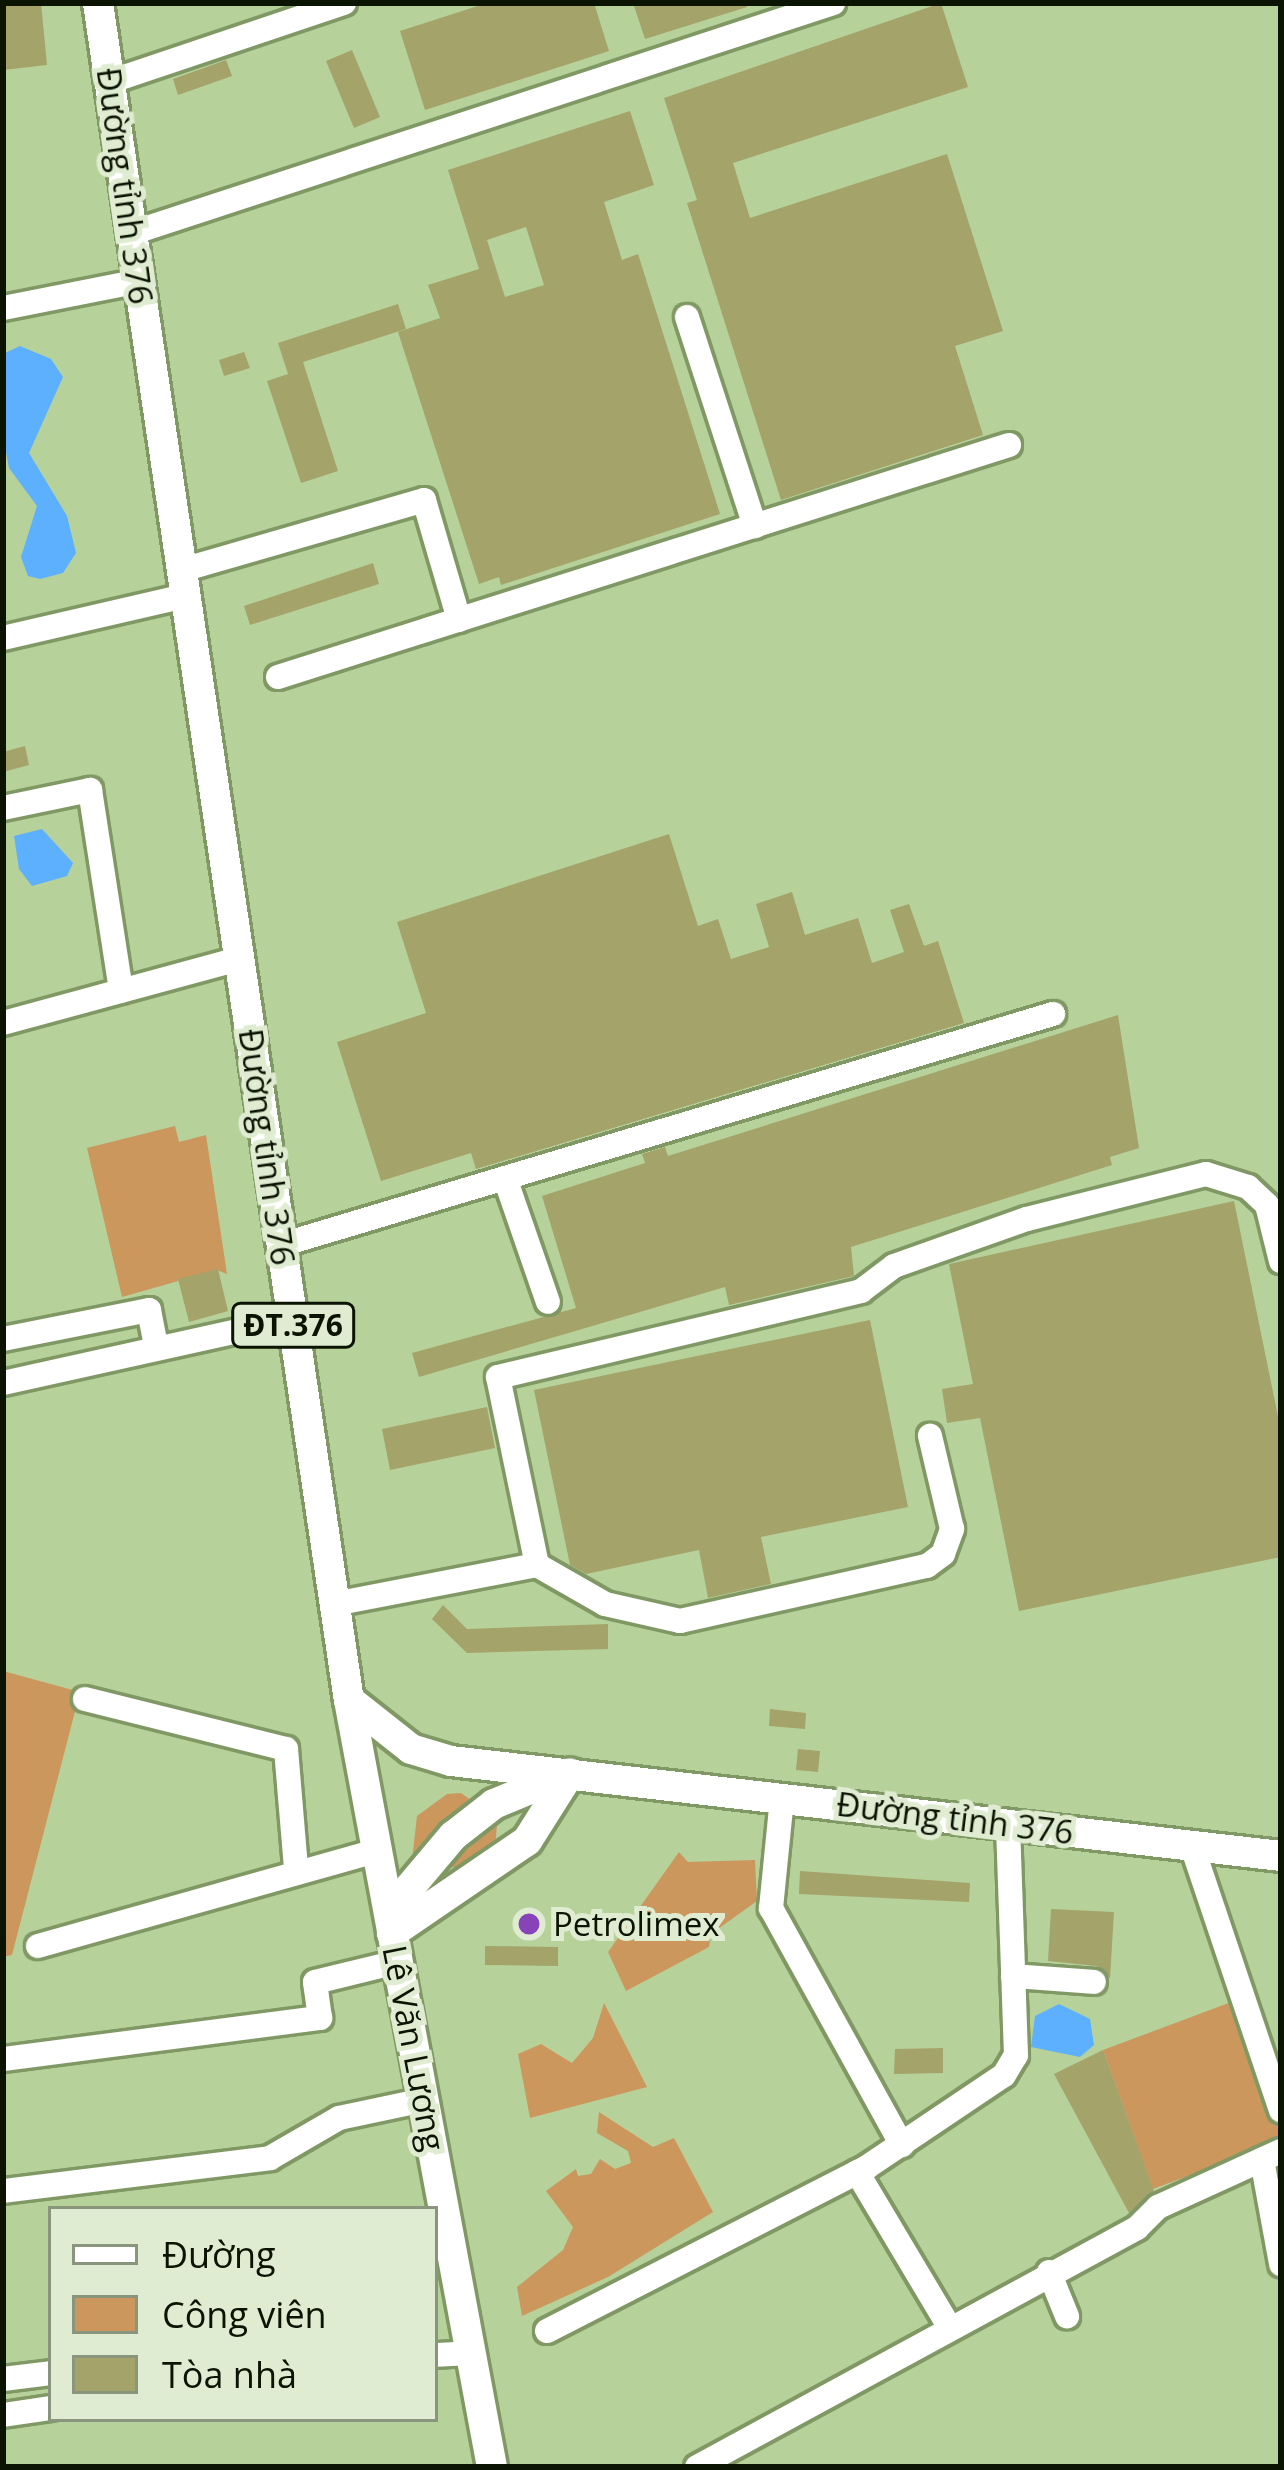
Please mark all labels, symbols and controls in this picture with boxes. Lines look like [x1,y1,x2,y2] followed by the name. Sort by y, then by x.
[89,65,161,307] street label: Đường tỉnh 376
[231,1026,303,1268] street label: Đường tỉnh 376
[230,1301,356,1349] road number: ĐT.376
[834,1784,1076,1852] street label: Đường tỉnh 376
[553,1904,719,1944] place label: Petrolimex
[516,1911,542,1937] marker: Petrolimex
[375,1942,453,2154] street label: Lê Văn Lương
[48,2206,438,2422] legend
[162,2230,276,2279] text: Đường
[162,2290,327,2339] text: Công viên
[162,2350,297,2399] text: Tòa nhà

